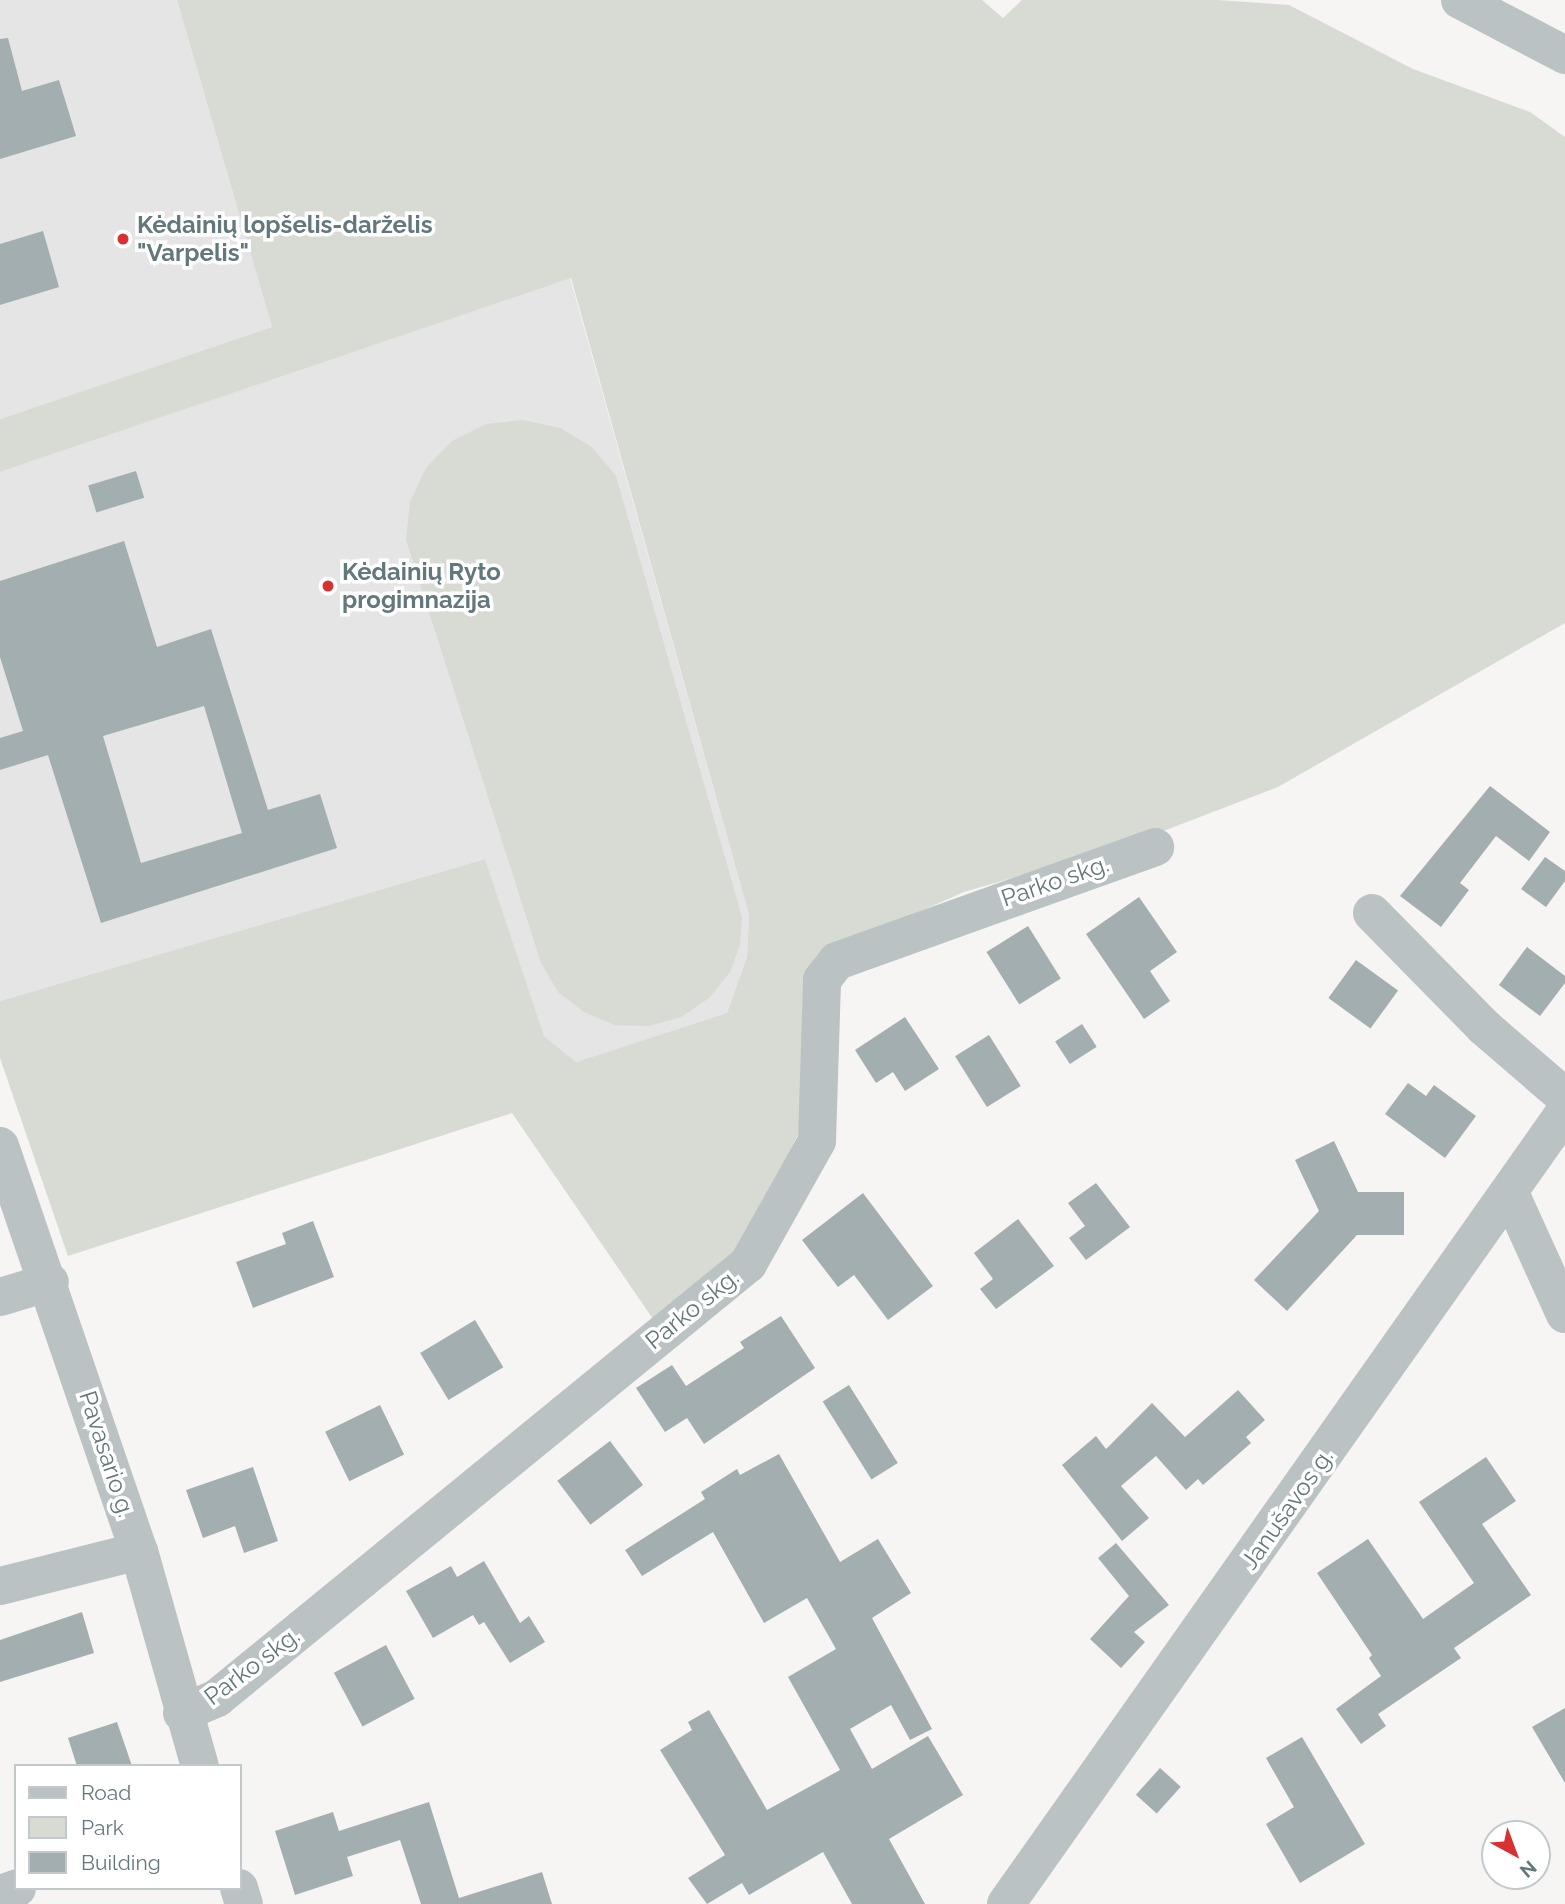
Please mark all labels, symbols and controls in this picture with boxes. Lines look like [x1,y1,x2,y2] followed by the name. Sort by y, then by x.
[137,211,433,267] place label: Kėdainių lopšelis-darželis "Varpelis"
[115,231,131,247] marker: Kėdainių lopšelis-darželis "Varpelis"
[342,558,501,614] place label: Kėdainių Ryto progimnazija
[320,578,336,594] marker: Kėdainių Ryto progimnazija
[997,849,1113,913] street label: Parko skg.
[639,1263,745,1355] street label: Parko skg.
[73,1387,141,1521] street label: Pavasario g.
[1235,1443,1339,1575] street label: Janušavos g.
[199,1621,305,1711] street label: Parko skg.
[14,1764,242,1890] legend
[81,1780,131,1805] text: Road
[81,1815,124,1840] text: Park
[1481,1820,1551,1890] north arrow
[81,1850,161,1875] text: Building
[1516,1856,1541,1882] text: N

